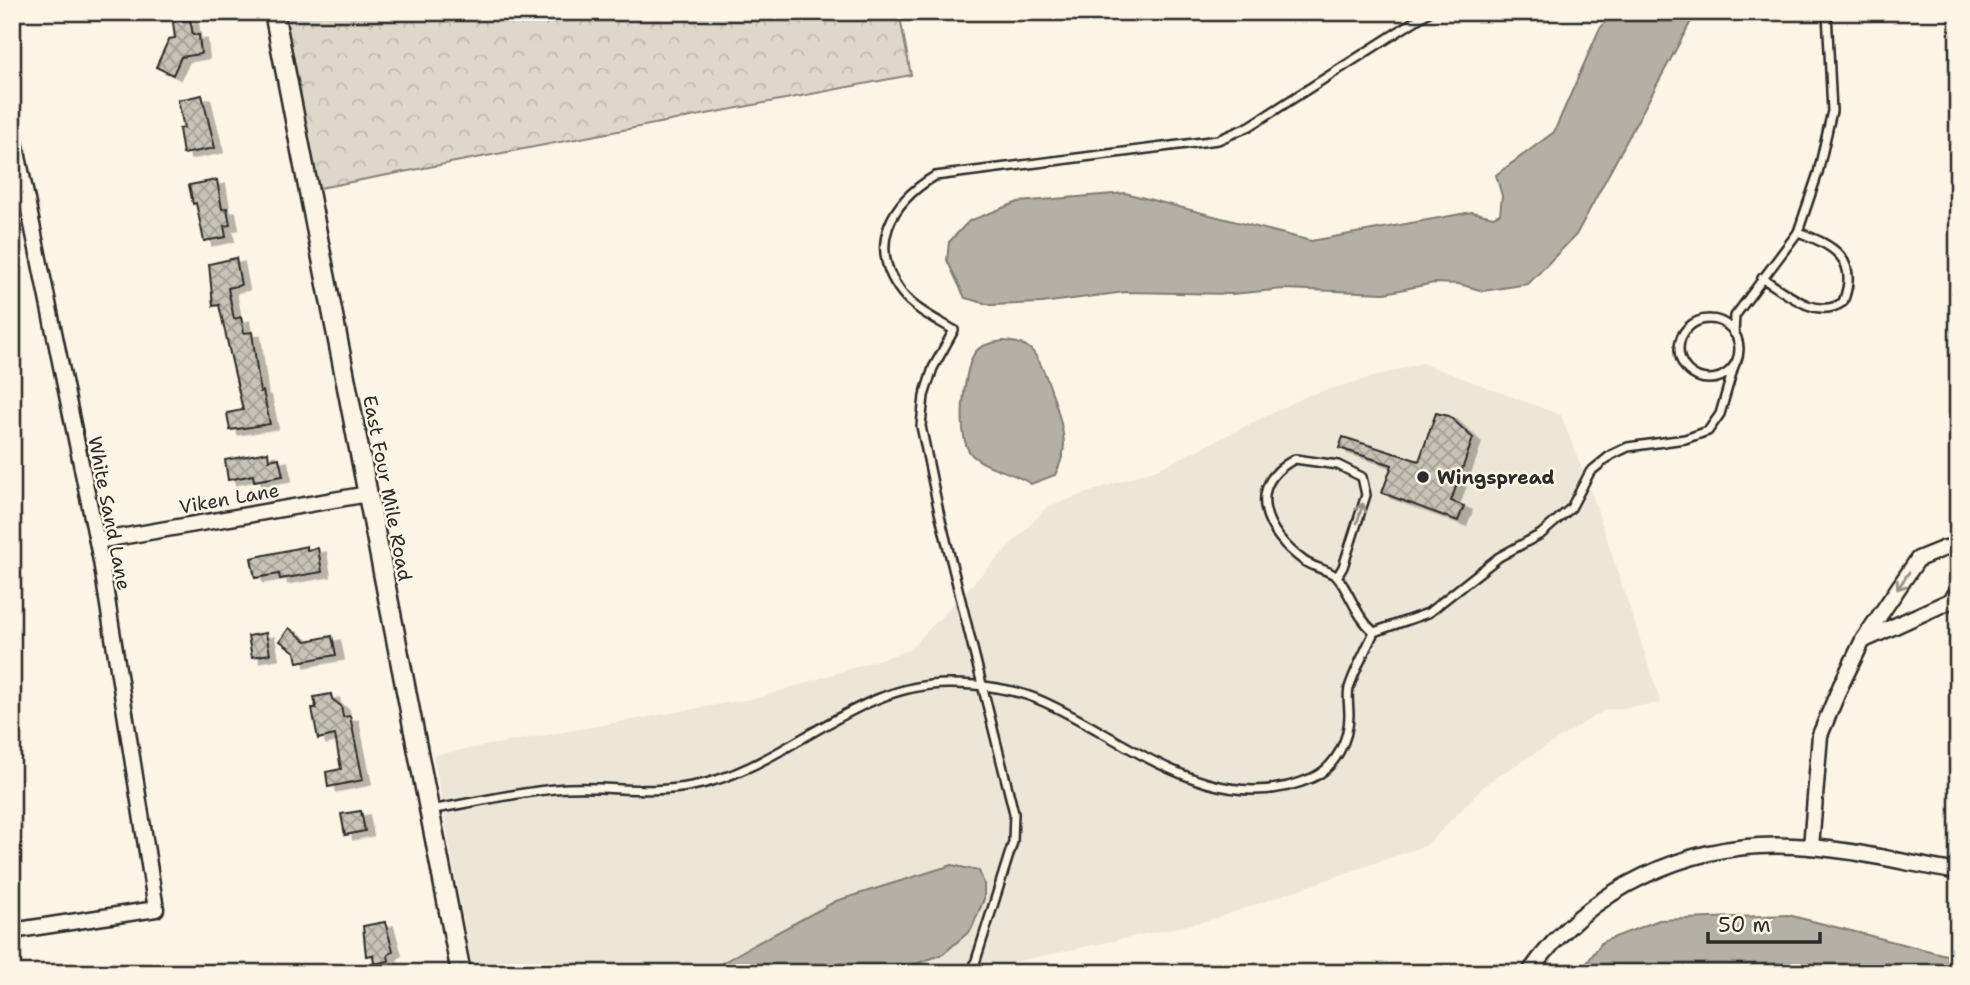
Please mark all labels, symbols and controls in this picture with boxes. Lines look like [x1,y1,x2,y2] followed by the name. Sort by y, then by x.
[357,393,418,583] street label: East Four Mile Road
[82,434,137,592] street label: White Sand Lane
[1437,465,1555,490] place label: Wingspread
[1415,469,1431,485] marker: Wingspread
[177,477,281,520] street label: Viken Lane
[1355,502,1368,524] one-way arrow
[1896,571,1910,590] one-way arrow
[1708,901,1820,945] scale bar
[1718,911,1771,939] text: 50 m

